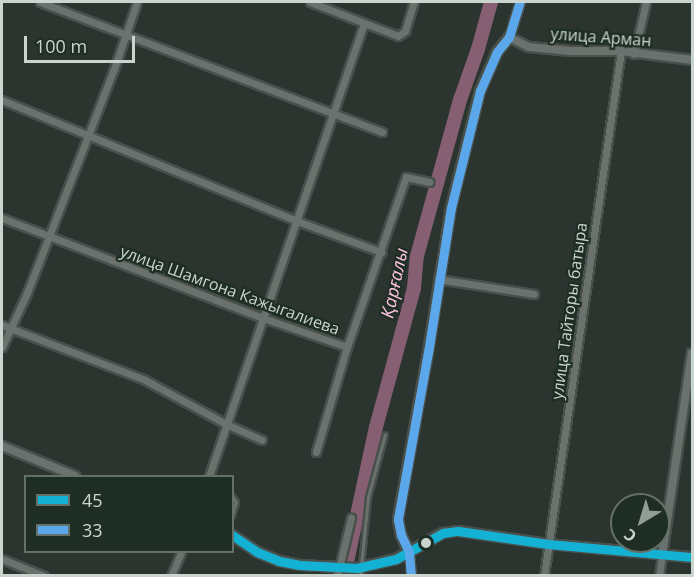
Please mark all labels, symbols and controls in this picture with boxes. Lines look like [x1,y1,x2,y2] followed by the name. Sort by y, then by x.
[27,24,138,62] scale bar
[550,24,652,50] street label: улица Арман
[35,34,87,58] text: 100 m
[547,221,591,401] street label: улица Тайторы батыра
[118,241,342,339] street label: улица Шамгона Кажыгалиева
[376,246,412,320] water label: Қарғалы
[24,475,234,553] legend
[82,488,103,512] text: 45
[610,493,670,553] north arrow
[82,518,103,542] text: 33
[619,524,641,547] text: С
[420,537,432,549] unlabelled marker

